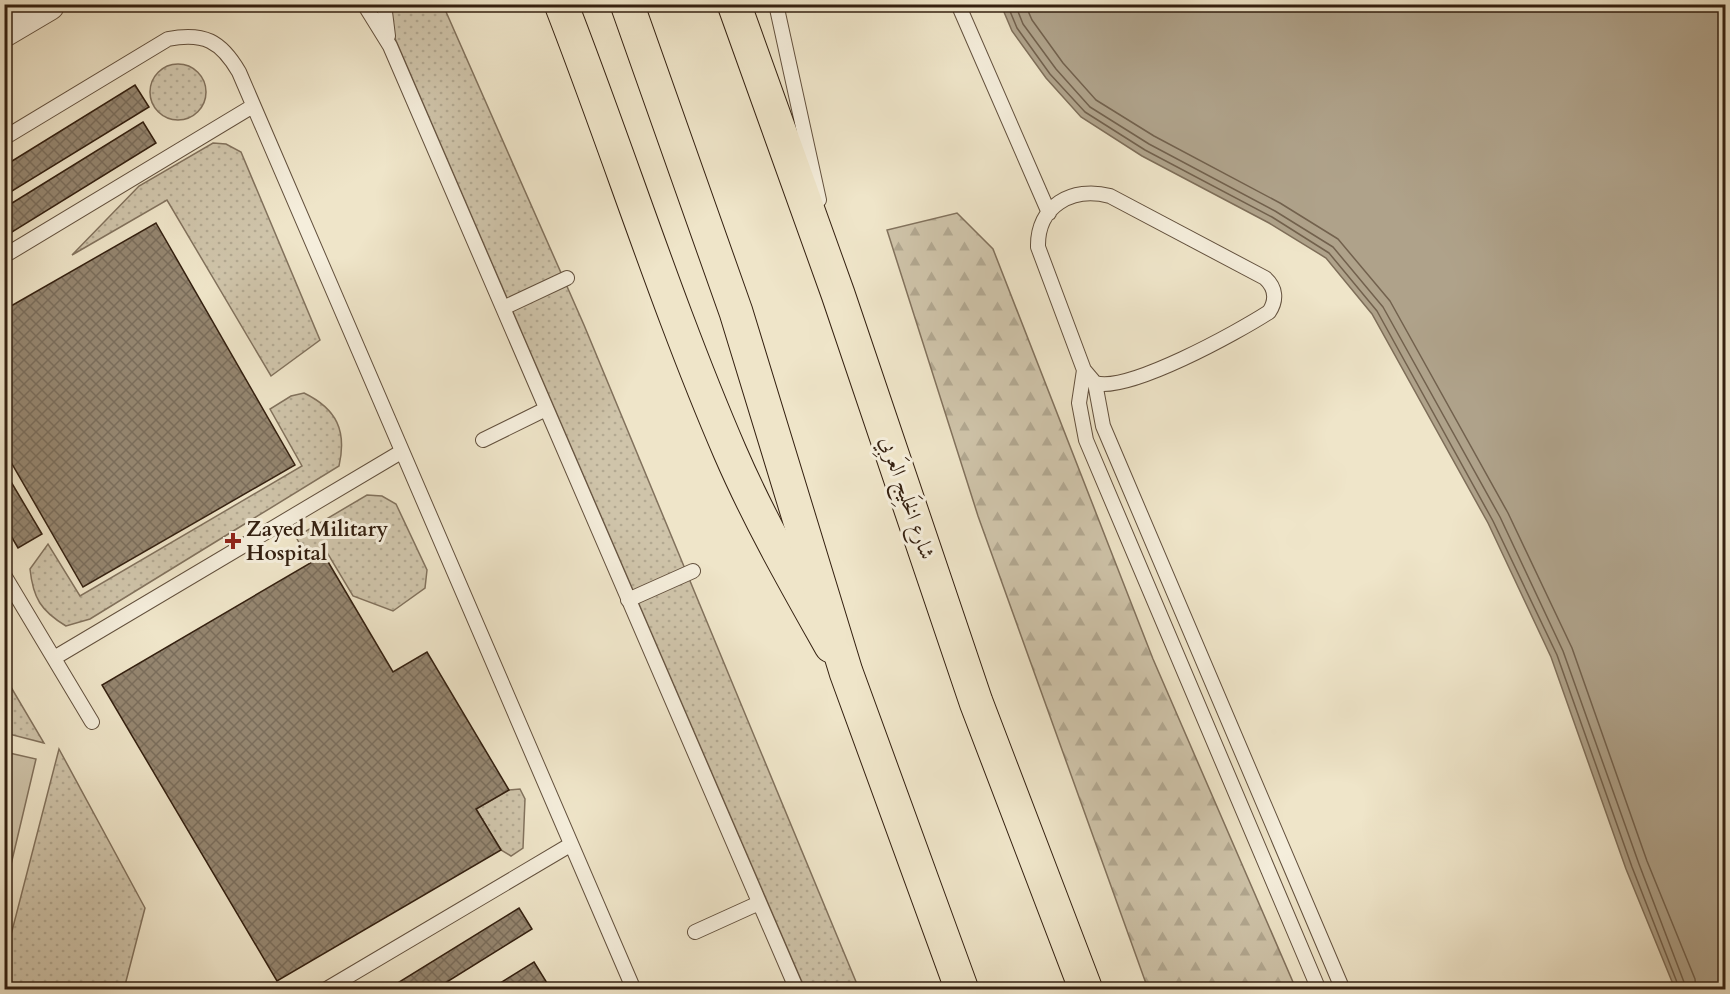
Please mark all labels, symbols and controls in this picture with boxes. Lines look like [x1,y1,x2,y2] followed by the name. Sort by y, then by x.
[868,432,943,565] street label: شارع الخَلِيج العَربِي
[246,515,388,568] place label: Zayed Military Hospital
[224,532,242,550] marker: Zayed Military Hospital

